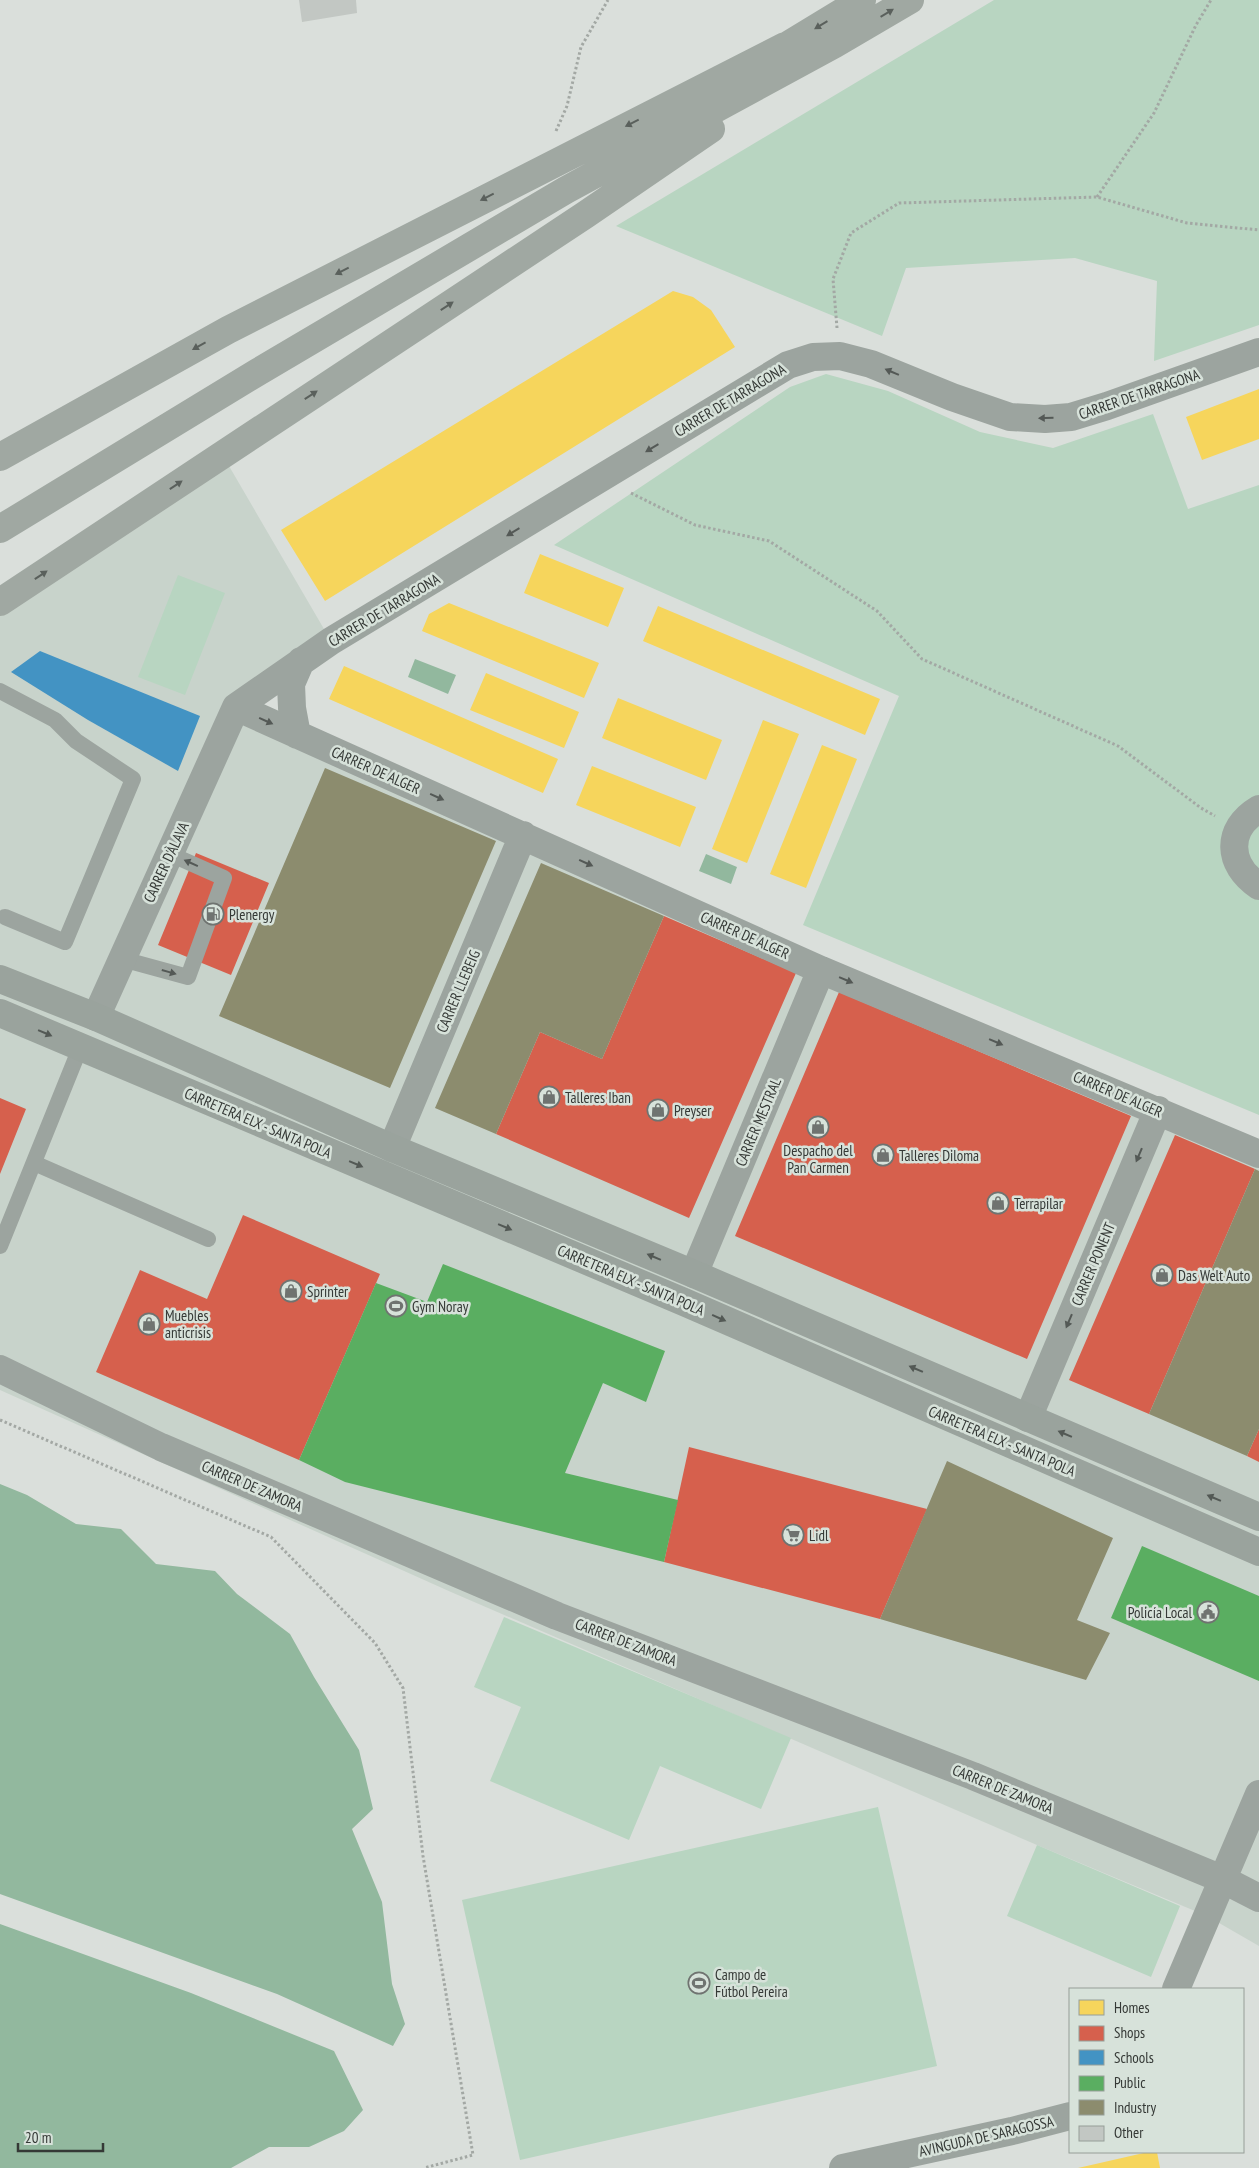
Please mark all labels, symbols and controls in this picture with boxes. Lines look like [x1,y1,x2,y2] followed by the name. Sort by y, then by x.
[881,9,894,18] one-way arrow
[814,20,827,29] one-way arrow
[625,119,639,127] one-way arrow
[480,193,494,201] one-way arrow
[335,267,350,275] one-way arrow
[440,301,454,310] one-way arrow
[192,342,205,351] one-way arrow
[671,359,790,441] street label: CARRER DE TARRAGONA
[1076,364,1203,424] street label: CARRER DE TARRAGONA
[885,368,899,376] one-way arrow
[304,390,318,400] one-way arrow
[1038,415,1054,423] one-way arrow
[645,443,658,452] one-way arrow
[169,480,182,489] one-way arrow
[506,527,519,536] one-way arrow
[325,569,444,651] street label: CARRER DE TARRAGONA
[34,570,47,580] one-way arrow
[259,717,273,725] one-way arrow
[329,742,423,798] street label: CARRER DE ALGER
[430,793,444,801] one-way arrow
[139,818,193,905] street label: CARRER D'ÀLAVA
[184,859,198,867] one-way arrow
[579,860,593,868] one-way arrow
[201,902,225,926] fuel station icon: Plenergy
[229,905,275,924] place label: Plenergy
[698,907,792,963] street label: CARRER DE ALGER
[432,947,484,1035] street label: CARRER LLEBEIG
[161,968,176,976] one-way arrow
[839,976,853,984] one-way arrow
[38,1029,52,1037] one-way arrow
[989,1039,1003,1047] one-way arrow
[1070,1067,1166,1121] street label: CARRER DE ALGER
[731,1074,785,1169] street label: CARRER MESTRAL
[182,1083,335,1163] street label: CARRETERA ELX - SANTA POLA
[537,1085,561,1109] shop icon: Talleres Iban
[565,1088,631,1107] place label: Talleres Iban
[646,1098,670,1122] shop icon: Preyser
[674,1101,712,1120] place label: Preyser
[806,1115,830,1139] shop icon: Despacho del Pan Carmen
[783,1141,853,1177] place label: Despacho del Pan Carmen
[871,1143,895,1167] shop icon: Talleres Diloma
[899,1146,979,1165] place label: Talleres Diloma
[1135,1148,1143,1162] one-way arrow
[349,1160,364,1168] one-way arrow
[986,1191,1010,1215] shop icon: Terrapilar
[1014,1194,1064,1213] place label: Terrapilar
[1067,1219,1119,1309] street label: CARRER PONENT
[498,1224,513,1231] one-way arrow
[555,1240,708,1320] street label: CARRETERA ELX - SANTA POLA
[646,1253,661,1261] one-way arrow
[1150,1263,1174,1287] shop icon: Das Welt Auto
[1178,1266,1250,1285] place label: Das Welt Auto
[279,1279,303,1303] shop icon: Sprinter
[307,1282,349,1301] place label: Sprinter
[384,1294,408,1318] sports icon: Gym Noray
[412,1297,469,1316] place label: Gym Noray
[165,1306,211,1342] place label: Muebles anticrisis
[137,1312,161,1336] shop icon: Muebles anticrisis
[712,1314,726,1322] one-way arrow
[1064,1314,1072,1328] one-way arrow
[909,1365,923,1373] one-way arrow
[926,1401,1079,1481] street label: CARRETERA ELX - SANTA POLA
[1058,1429,1072,1437] one-way arrow
[199,1456,306,1516] street label: CARRER DE ZAMORA
[1207,1493,1221,1501] one-way arrow
[781,1523,805,1547] supermarket icon: Lidl
[809,1526,829,1545] place label: Lidl
[1196,1600,1220,1624] public building icon: Policía Local
[1128,1603,1193,1622] place label: Policía Local
[573,1614,680,1670] street label: CARRER DE ZAMORA
[950,1760,1057,1818] street label: CARRER DE ZAMORA
[715,1965,788,2001] place label: Campo de Fútbol Pereira
[687,1971,711,1995] sports icon: Campo de Fútbol Pereira
[1069,1988,1244,2153] legend
[1114,1998,1150,2017] text: Homes
[1114,2023,1145,2042] text: Shops
[1114,2048,1154,2067] text: Schools
[1114,2073,1146,2092] text: Public
[1114,2098,1156,2117] text: Industry
[917,2111,1056,2161] street label: AVINGUDA DE SARAGOSSA
[18,2120,102,2152] scale bar
[1114,2123,1144,2142] text: Other
[25,2128,51,2147] text: 20 m

